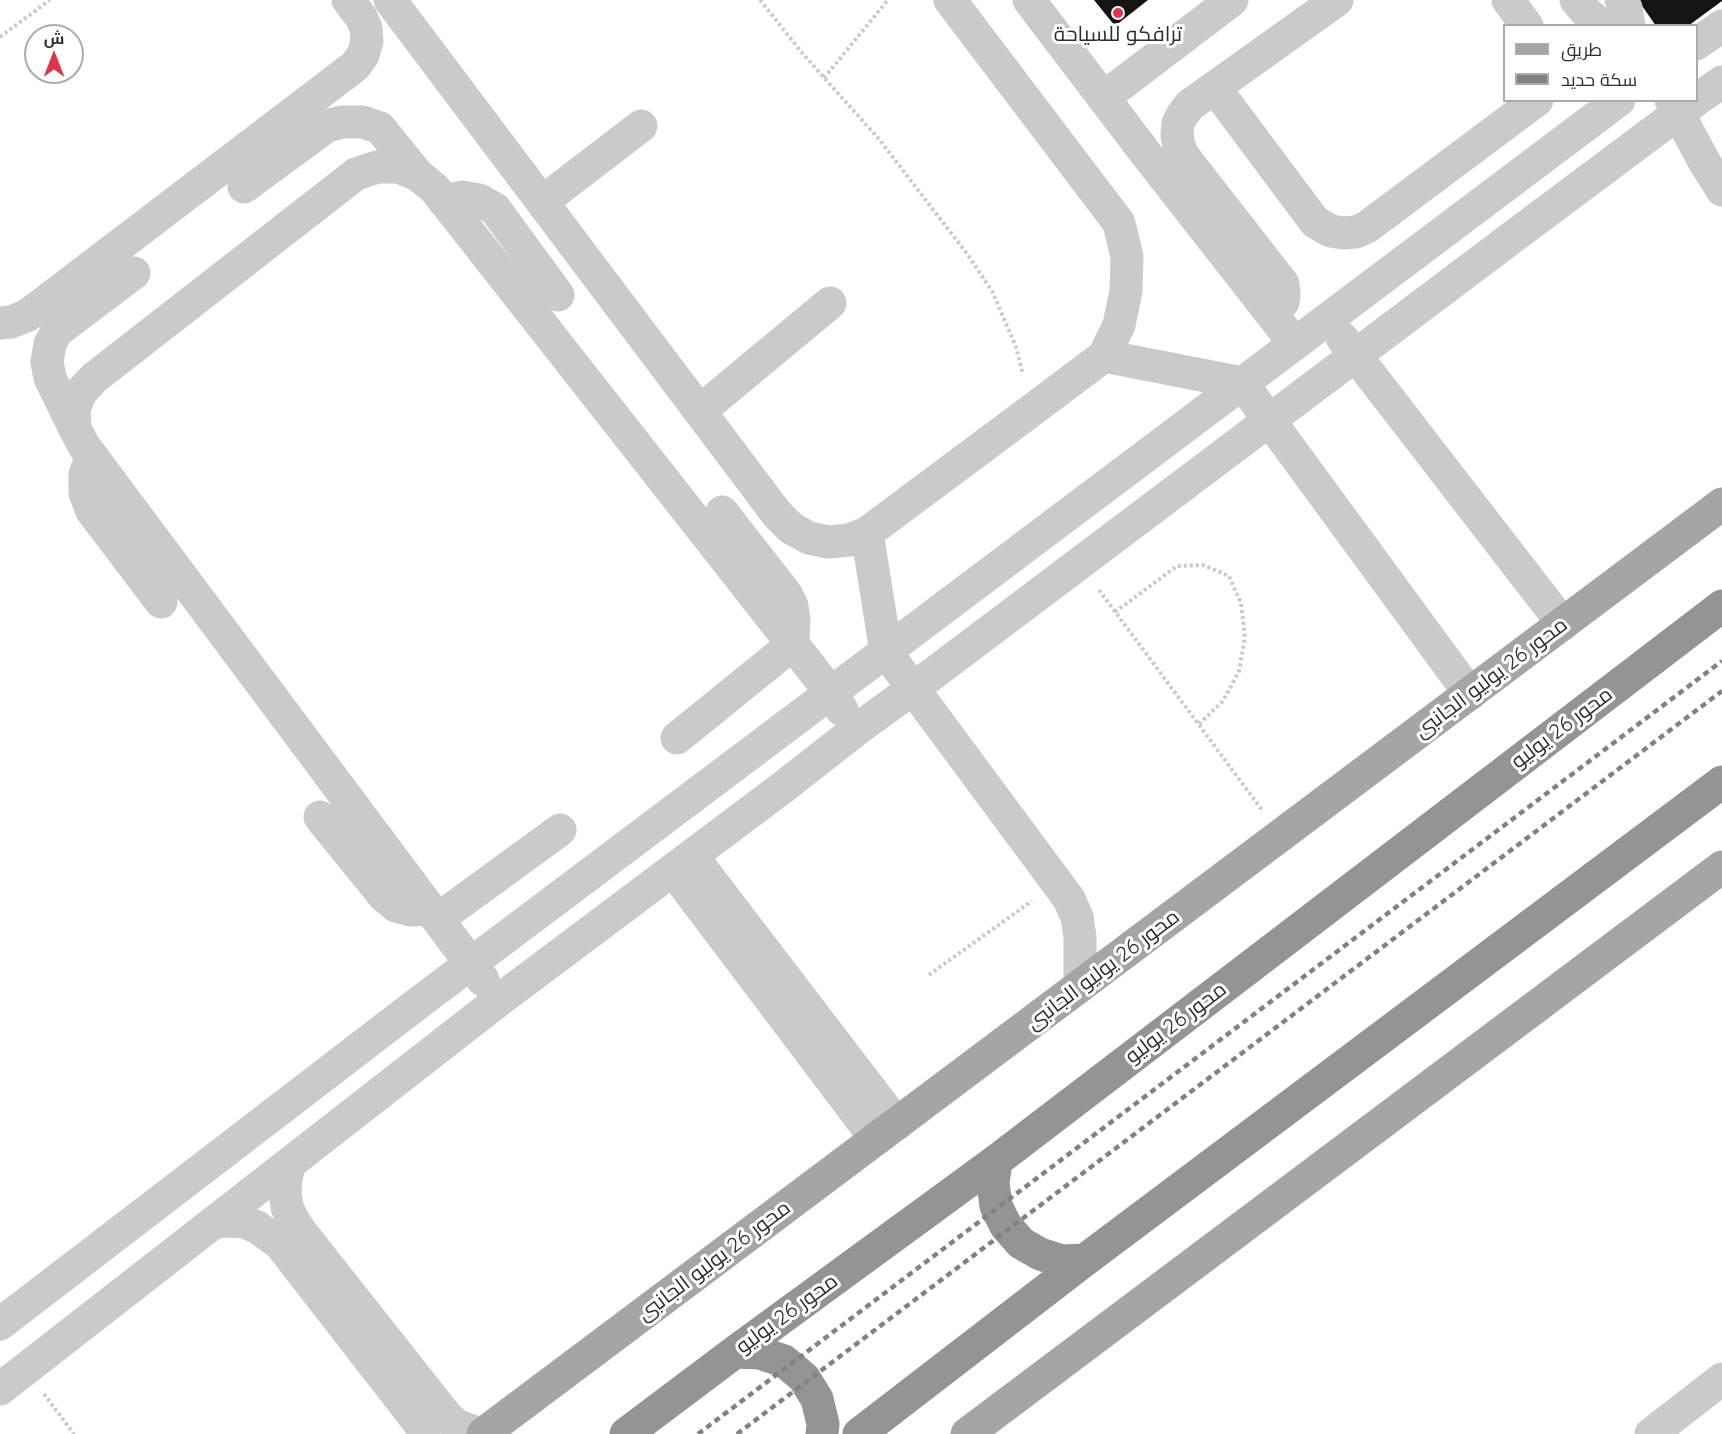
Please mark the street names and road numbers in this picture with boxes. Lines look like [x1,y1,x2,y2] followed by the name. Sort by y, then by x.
[1410,612,1572,744] street label: محور 26 يوليو الجانبى
[1506,682,1618,774] street label: محور 26 يوليو
[1022,904,1184,1036] street label: محور 26 يوليو الجانبى
[1120,977,1232,1069] street label: محور 26 يوليو
[633,1195,795,1327] street label: محور 26 يوليو الجانبى
[731,1269,843,1359] street label: محور 26 يوليو

